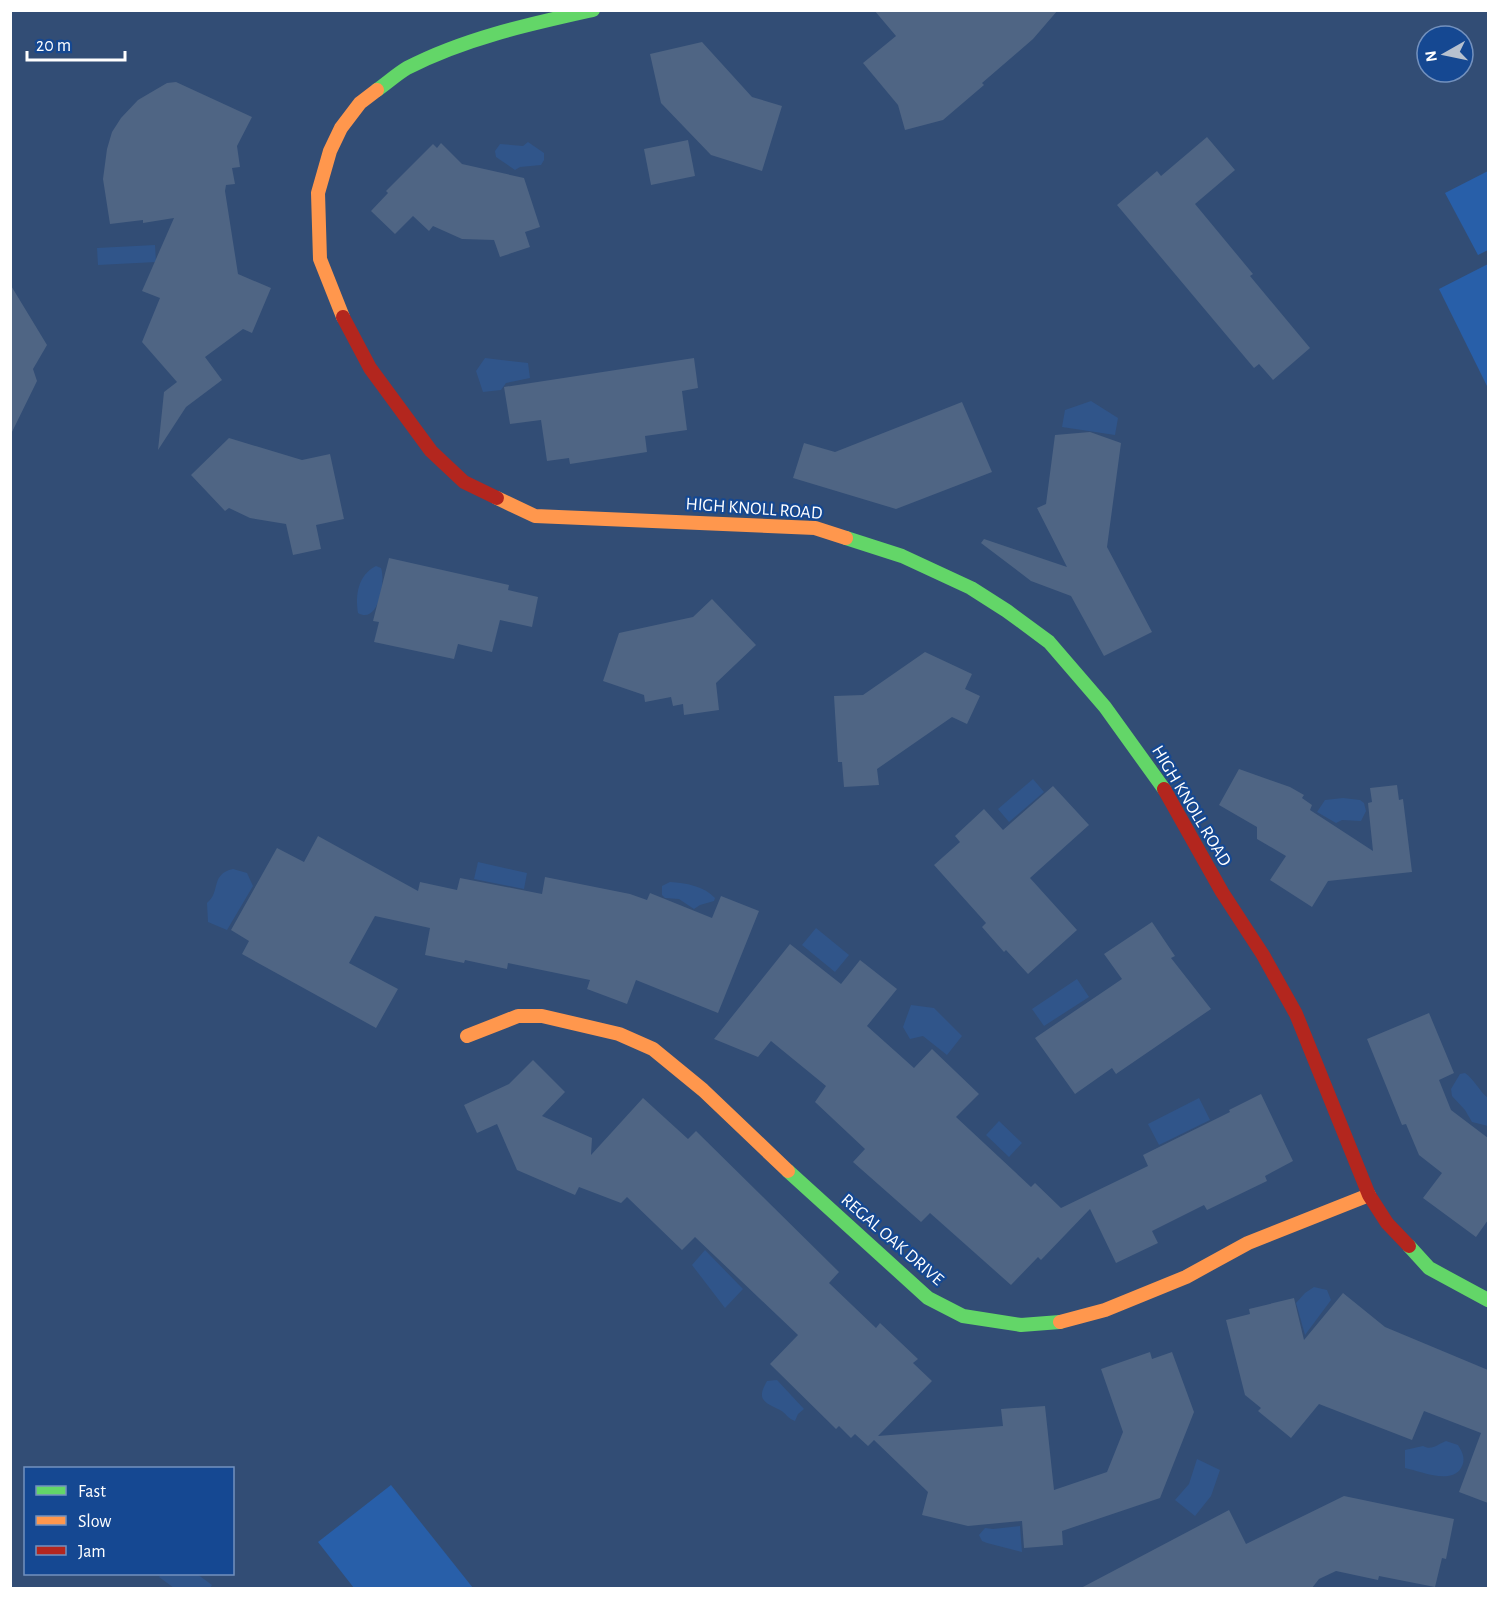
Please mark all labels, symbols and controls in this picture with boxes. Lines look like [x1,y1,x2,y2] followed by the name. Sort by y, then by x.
[27,24,124,62] scale bar
[1415,24,1475,84] north arrow
[36,37,71,55] text: 20 m
[1422,49,1440,63] text: N
[685,495,823,523] street label: HIGH KNOLL ROAD
[1148,743,1234,869] street label: HIGH KNOLL ROAD
[837,1191,947,1289] street label: REGAL OAK DRIVE
[24,1467,234,1575] legend
[78,1483,106,1501] text: Fast
[78,1513,111,1531] text: Slow
[78,1543,106,1561] text: Jam

